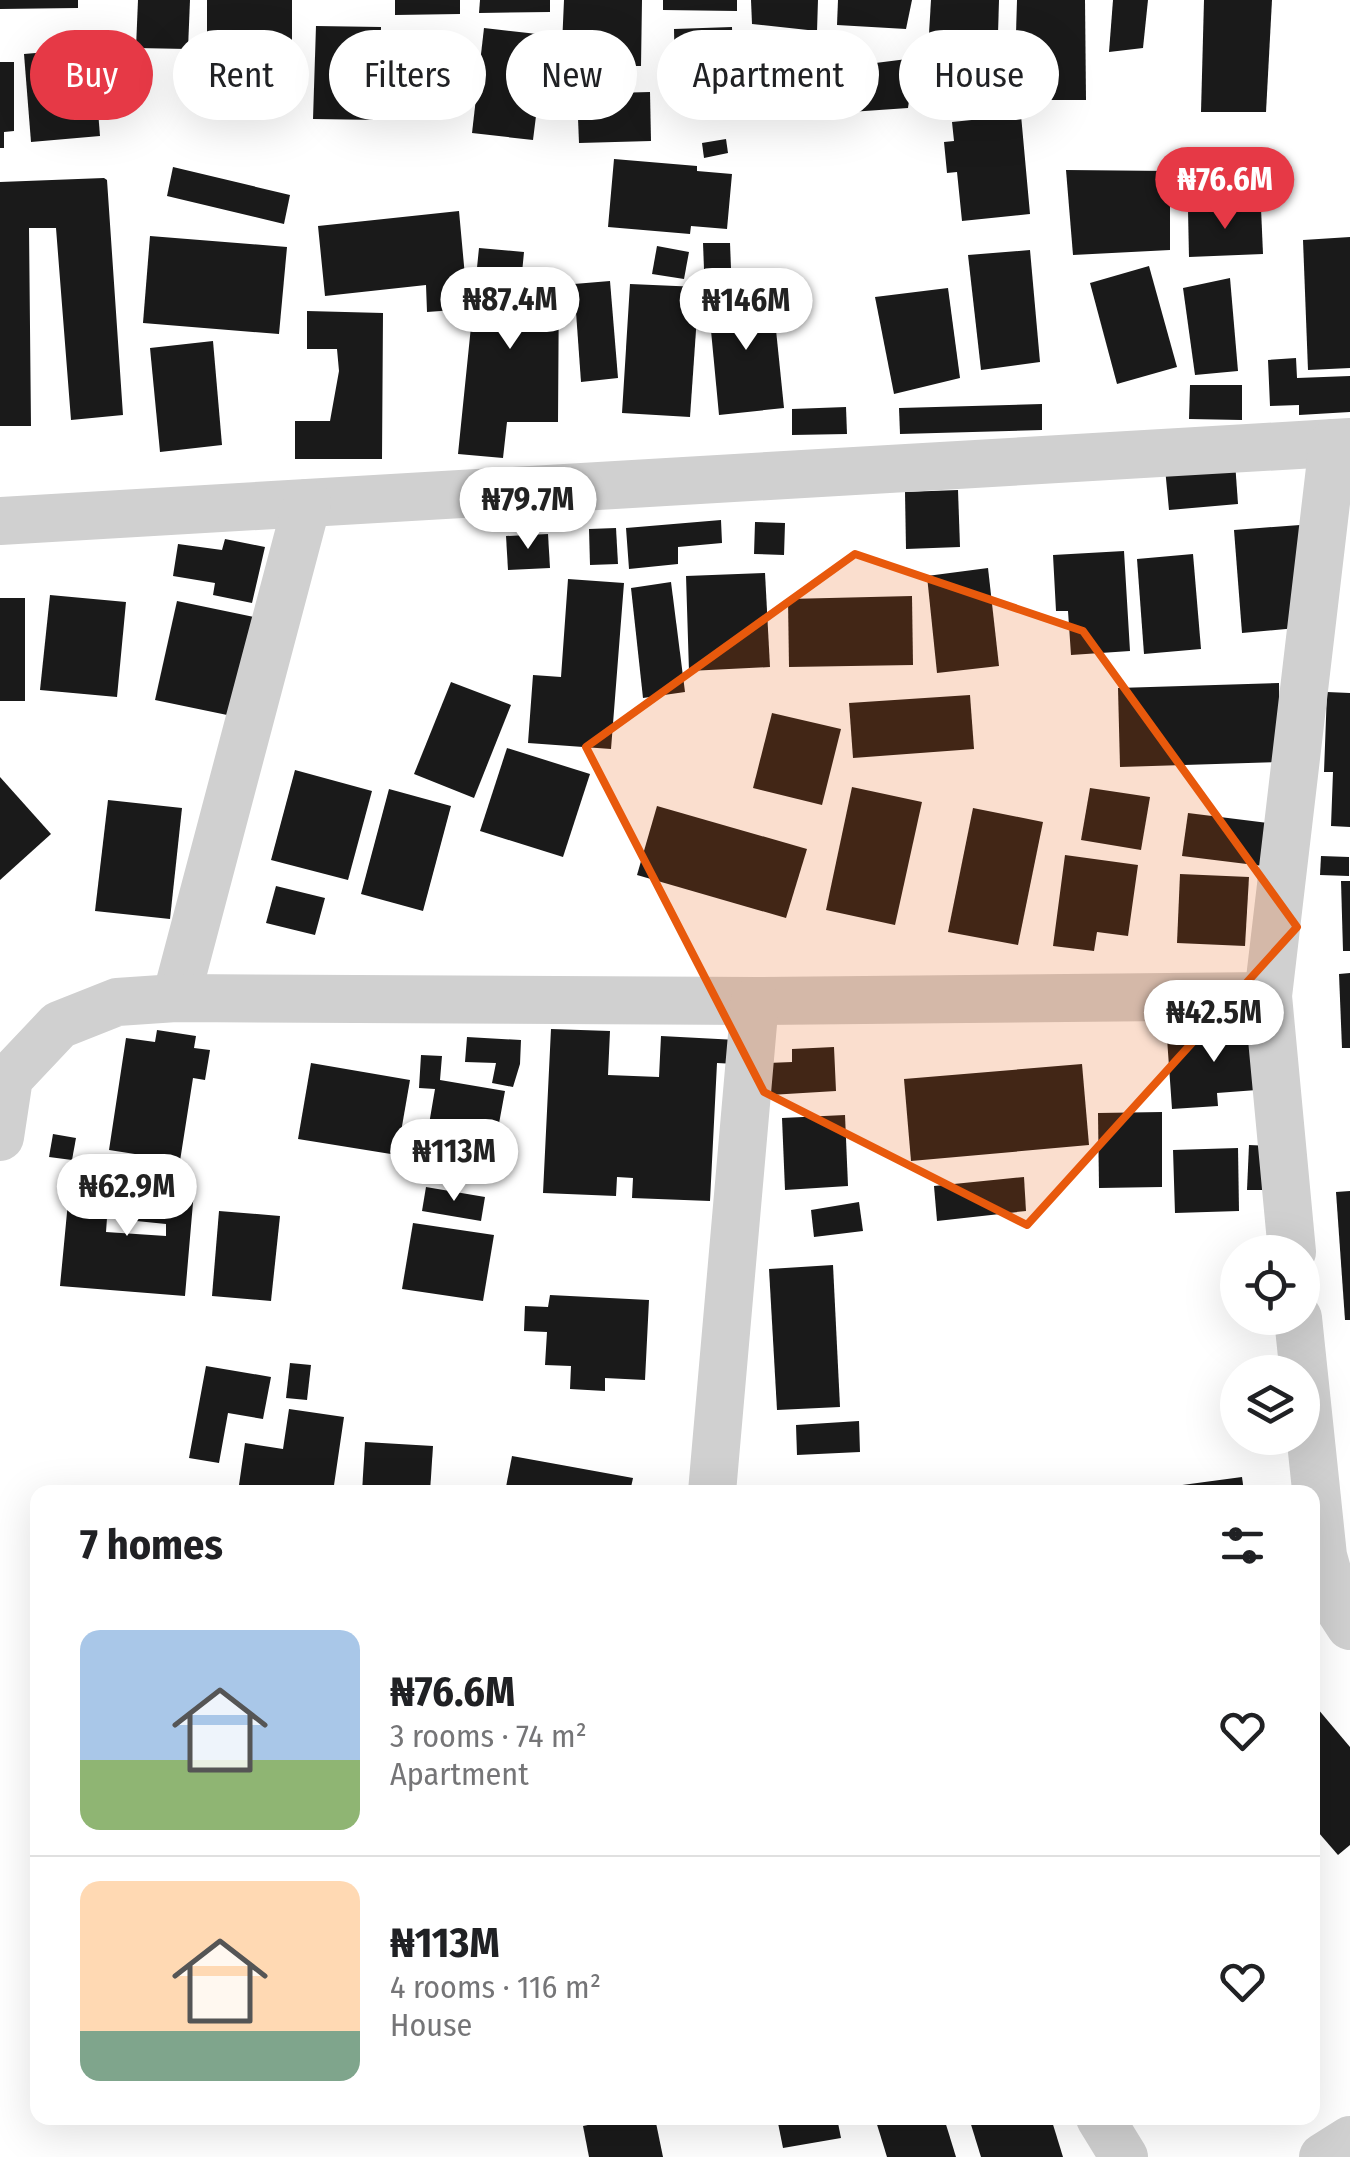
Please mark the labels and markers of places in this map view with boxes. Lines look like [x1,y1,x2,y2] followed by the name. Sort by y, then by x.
[1144,147,1306,232] pin: ₦76.6M
[429,267,591,352] pin: ₦87.4M
[676,268,816,353] pin: ₦146M
[447,467,609,552] pin: ₦79.7M
[1133,980,1295,1065] pin: ₦42.5M
[384,1119,524,1204] pin: ₦113M
[46,1154,208,1239] pin: ₦62.9M

